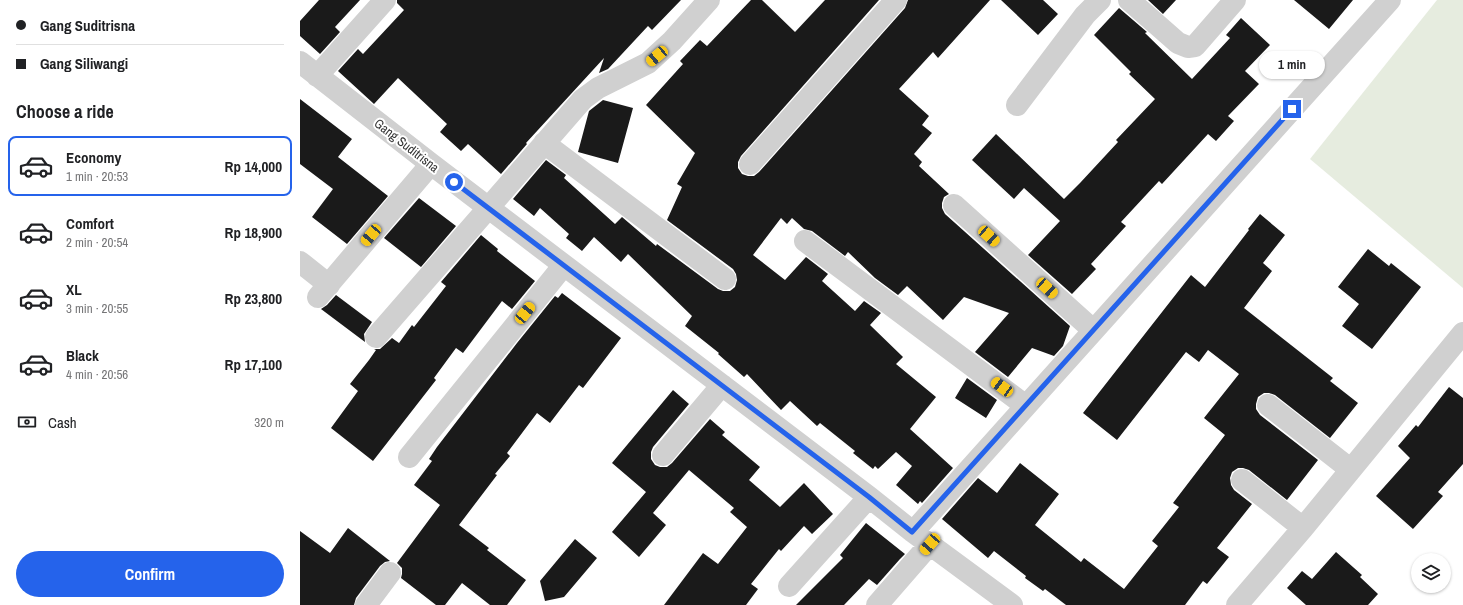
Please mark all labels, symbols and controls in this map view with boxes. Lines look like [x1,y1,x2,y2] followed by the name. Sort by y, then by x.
[40,15,135,36] text: Gang Suditrisna
[644,44,670,68] car
[1259,51,1325,79] callout: 1 min
[40,53,128,74] text: Gang Siliwangi
[1278,56,1306,73] text: 1 min
[16,99,114,124] text: Choose a ride
[1283,100,1301,118] route end
[371,115,443,176] street label: Gang Suditrisna
[66,147,121,168] text: Economy
[18,148,54,184] icon: car
[225,156,282,177] text: Rp 14,000
[66,168,128,185] text: 1 min · 20:53
[445,173,463,191] route start
[66,213,114,234] text: Comfort
[18,214,54,250] icon: car
[225,222,282,243] text: Rp 18,900
[359,222,383,248] car
[976,224,1002,248] car
[66,234,128,251] text: 2 min · 20:54
[1034,276,1060,300] car
[66,279,82,300] text: XL
[18,280,54,316] icon: car
[225,288,282,309] text: Rp 23,800
[66,300,128,317] text: 3 min · 20:55
[513,300,537,326] car
[66,345,99,366] text: Black
[18,346,54,382] icon: car
[225,354,282,375] text: Rp 17,100
[66,366,128,383] text: 4 min · 20:56
[989,375,1015,399] car
[16,411,38,433] icon: cash
[48,412,77,433] text: Cash
[254,414,284,431] text: 320 m
[918,531,942,557] car
[16,551,284,597] button: Confirm
[1411,553,1451,593] map controls
[1411,553,1451,593] button: layers

